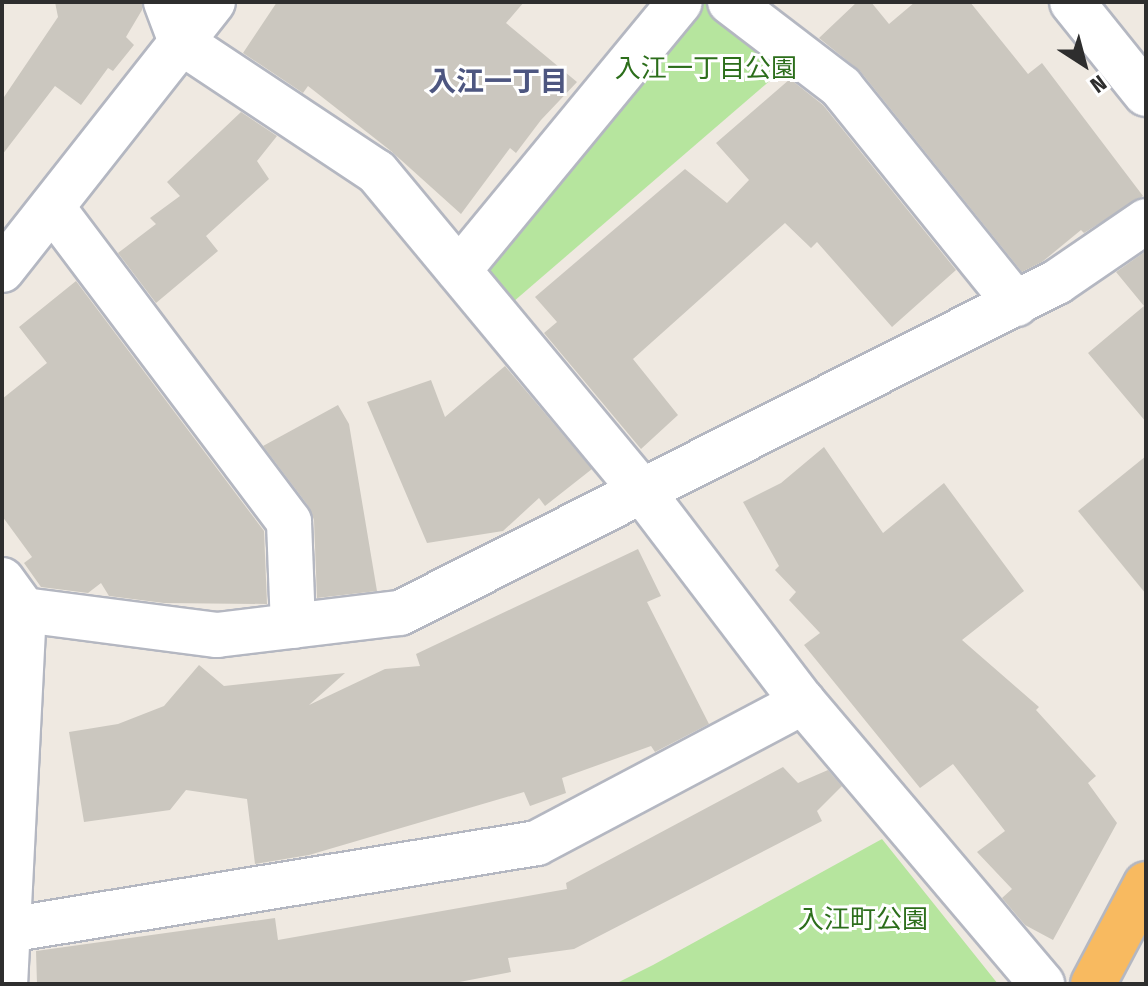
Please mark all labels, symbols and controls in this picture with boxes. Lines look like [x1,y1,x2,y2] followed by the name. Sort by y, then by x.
[1044,24,1124,104] north arrow
[615,53,797,85] park label: 入江一丁目公園
[428,65,568,99] district label: 入江一丁目
[1085,69,1112,99] text: N
[798,904,928,936] park label: 入江町公園

